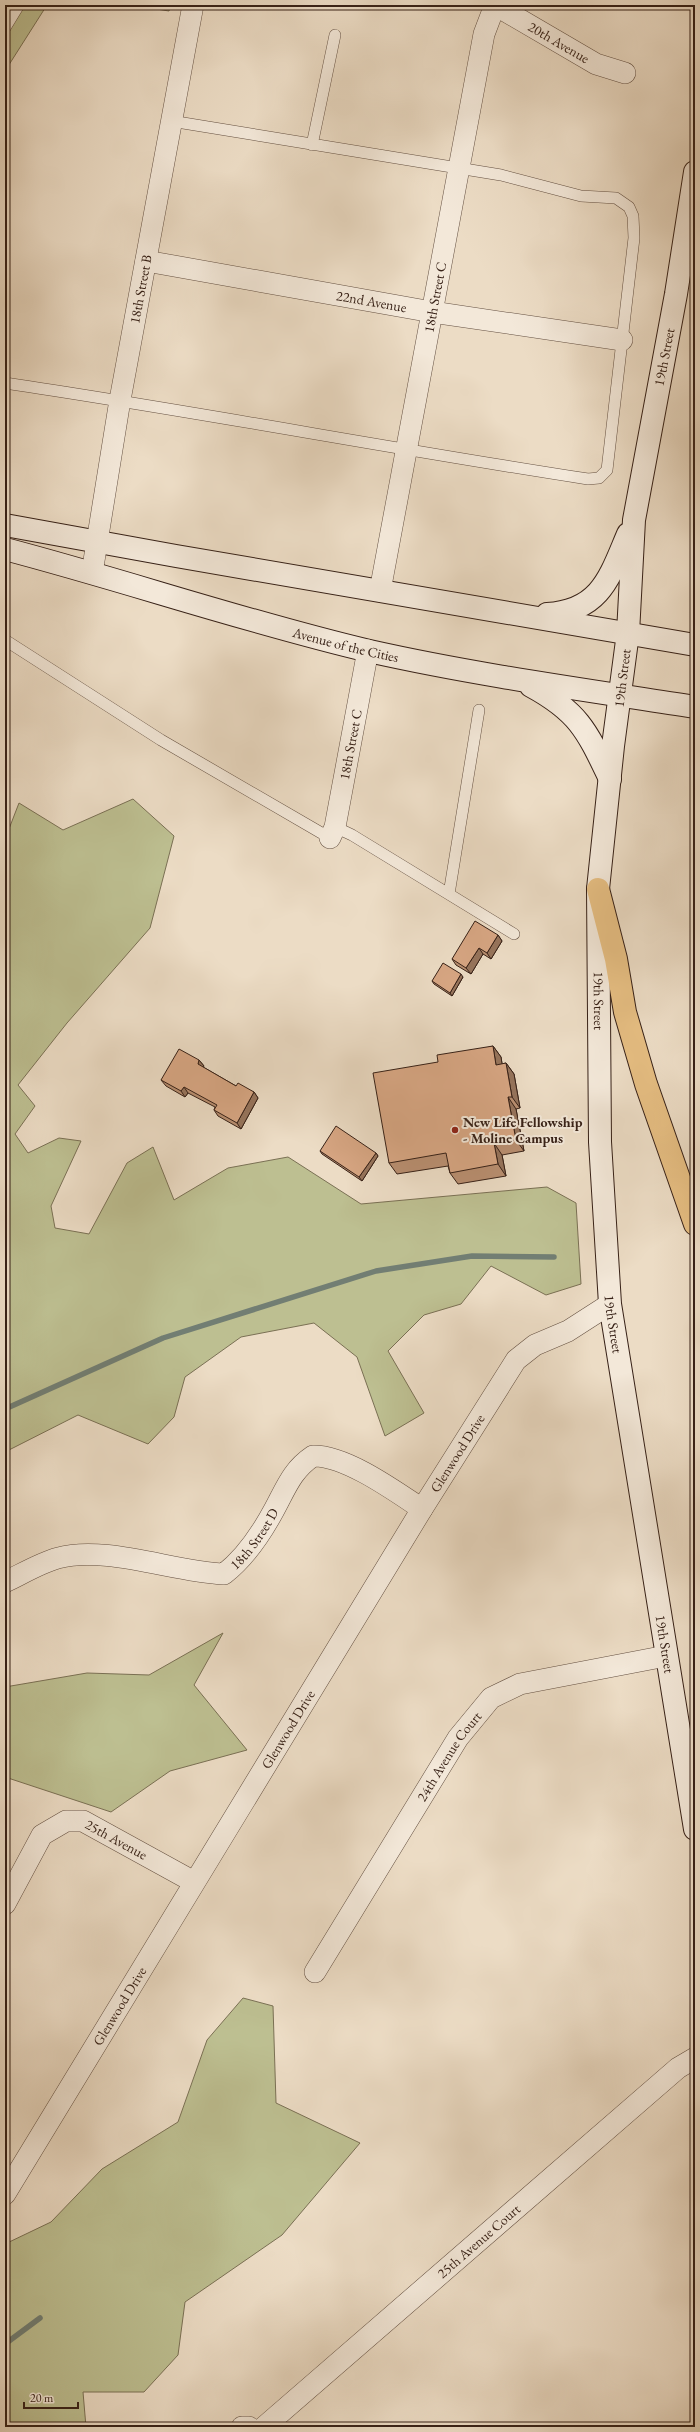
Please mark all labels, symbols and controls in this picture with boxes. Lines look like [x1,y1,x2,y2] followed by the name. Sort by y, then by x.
[525,17,593,68] street label: 20th Avenue
[125,253,156,325] street label: 18th Street B
[419,260,450,334] street label: 18th Street C
[335,286,409,316] street label: 22nd Avenue
[650,326,679,387] street label: 19th Street
[290,623,401,666] street label: Avenue of the Cities
[609,647,635,708] street label: 19th Street
[335,708,366,781] street label: 18th Street C
[590,971,608,1031] street label: 19th Street
[463,1113,583,1147] place label: New Life Fellowship - Moline Campus
[450,1125,460,1135] marker: New Life Fellowship - Moline Campus
[600,1295,627,1355] street label: 19th Street
[426,1410,489,1496] street label: Glenwood Drive
[226,1504,283,1574] street label: 18th Street D
[651,1614,679,1675] street label: 19th Street
[257,1686,319,1772] street label: Glenwood Drive
[413,1707,486,1804] street label: 24th Avenue Court
[82,1815,151,1864] street label: 25th Avenue
[89,1963,151,2049] street label: Glenwood Drive
[433,2200,524,2282] street label: 25th Avenue Court
[24,2384,78,2410] scale bar
[30,2390,54,2406] text: 20 m

